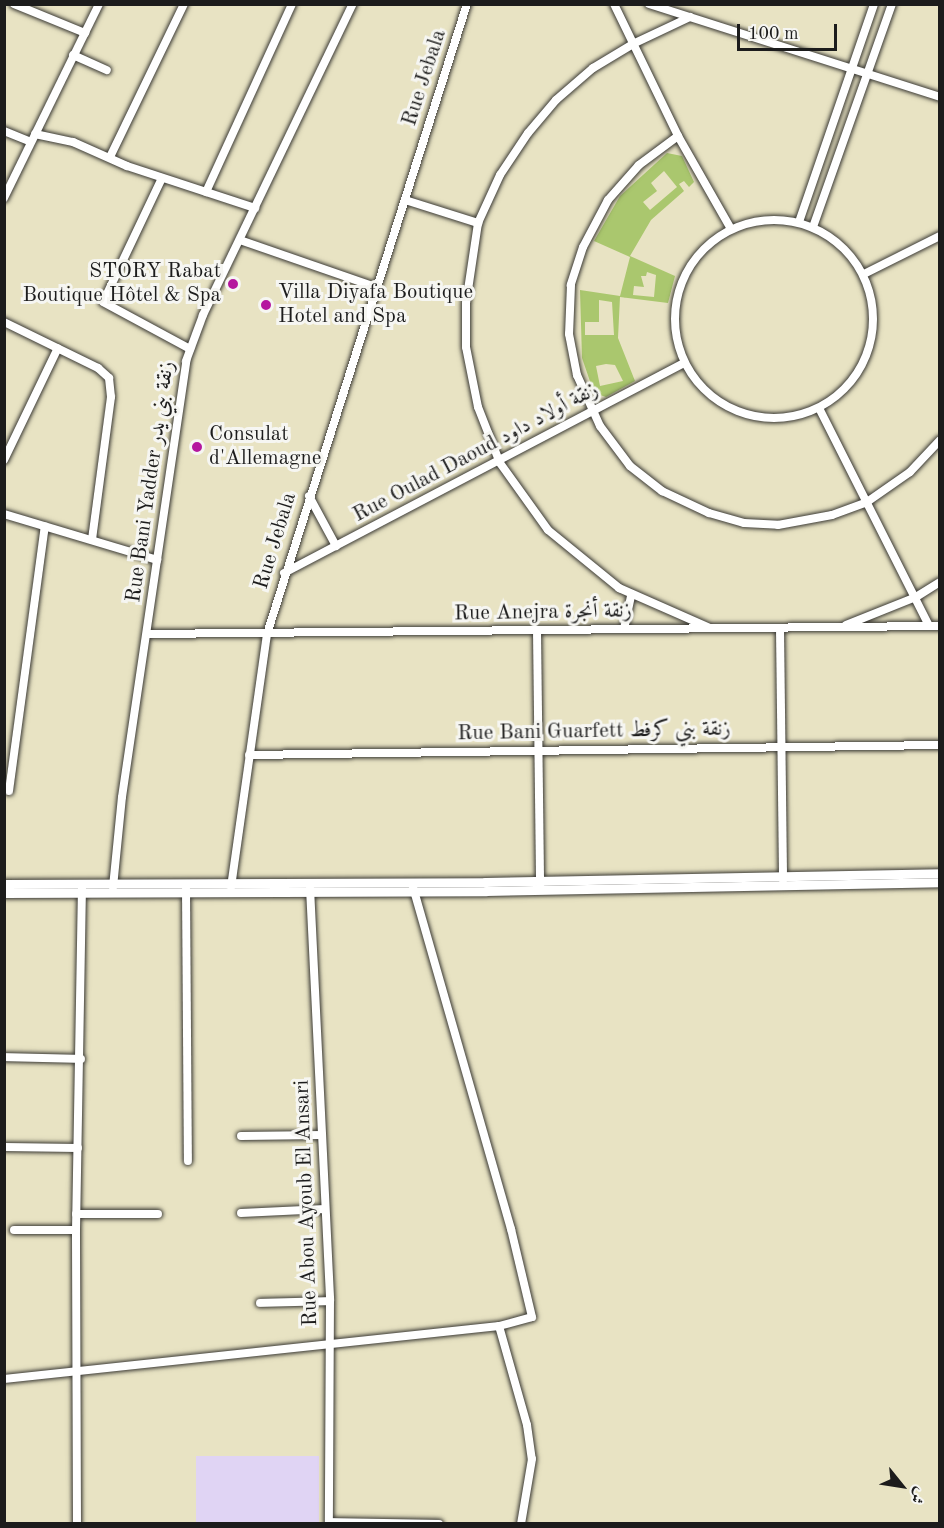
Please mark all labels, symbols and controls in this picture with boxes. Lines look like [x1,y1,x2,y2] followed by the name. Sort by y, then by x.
[740,12,840,50] scale bar
[748,25,799,43] text: 100 m
[398,27,452,129] street label: Rue Jebala
[22,259,221,309] place label: STORY Rabat Boutique Hôtel & Spa
[226,277,240,291] marker: STORY Rabat Boutique Hôtel & Spa
[278,280,473,330] place label: Villa Diyafa Boutique Hotel and Spa
[259,298,273,312] marker: Villa Diyafa Boutique Hotel and Spa
[122,360,180,604] street label: Rue Bani Yadder زنقة بني يدر
[349,378,603,528] street label: Rue Oulad Daoud زنقة أولاد داود
[209,422,321,472] place label: Consulat d'Allemagne
[190,440,204,454] marker: Consulat d'Allemagne
[249,490,303,592] street label: Rue Jebala
[454,599,632,627] street label: Rue Anejra زنقة أنجرة
[457,717,731,747] street label: Rue Bani Guarfett زنقة بني كرفط
[290,1079,324,1327] street label: Rue Abou Ayoub El Ansari
[872,1456,932,1516] north arrow
[907,1484,928,1506] text: ش

